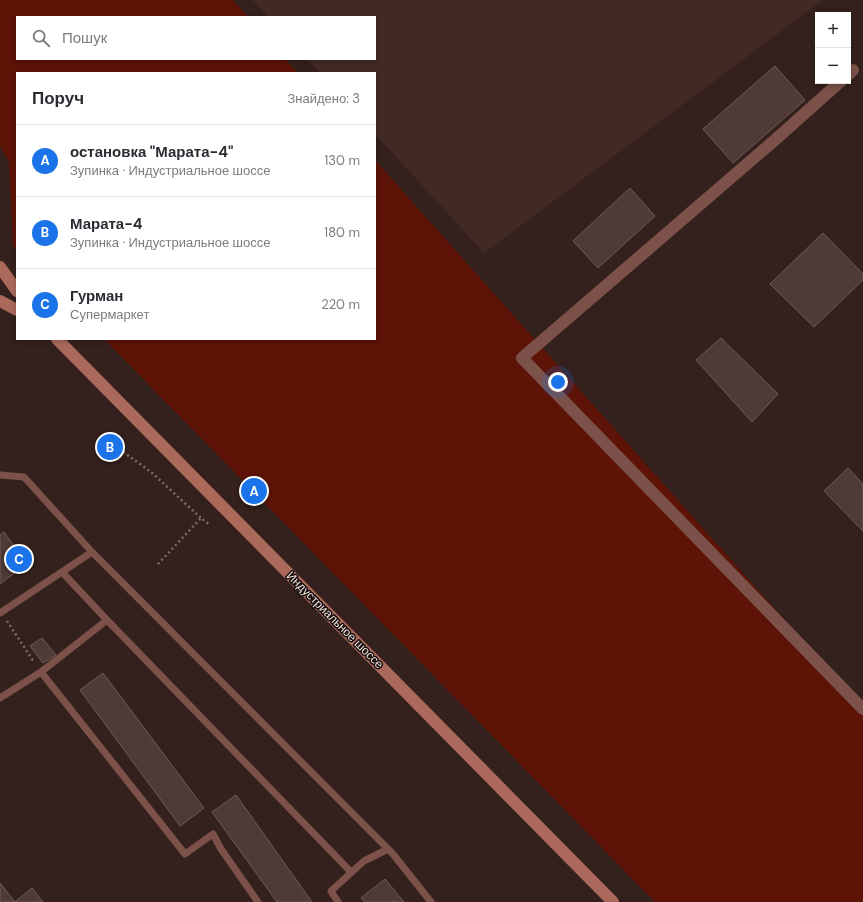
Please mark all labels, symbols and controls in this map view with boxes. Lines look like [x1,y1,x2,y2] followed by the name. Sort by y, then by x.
[815,12,851,84] map controls
[815,12,851,48] button: +
[16,16,376,60] search box
[30,27,52,49] icon: search
[62,28,107,48] text: Пошук
[815,48,851,84] button: −
[32,87,84,109] text: Поруч
[287,90,360,107] text: Знайдено: 3
[70,142,233,162] text: остановка "Марата-4"
[40,152,50,169] text: A
[324,152,360,169] text: 130 m
[70,162,271,179] text: Зупинка · Индустриальное шоссе
[70,214,143,234] text: Марата-4
[41,224,49,241] text: B
[324,224,360,241] text: 180 m
[70,234,271,251] text: Зупинка · Индустриальное шоссе
[70,286,123,306] text: Гурман
[40,296,50,313] text: C
[321,296,360,313] text: 220 m
[70,306,149,323] text: Супермаркет
[548,372,568,392] your location
[97,432,123,462] pin: B
[241,476,267,506] pin: A
[6,544,32,574] pin: C
[283,568,387,672] street label: Индустриальное шоссе

